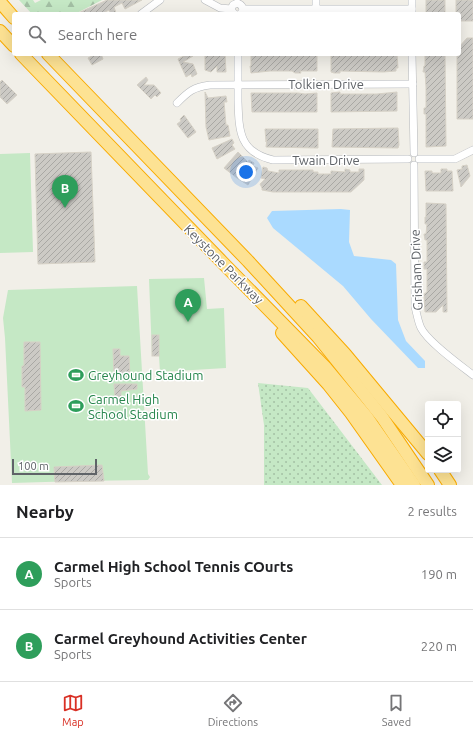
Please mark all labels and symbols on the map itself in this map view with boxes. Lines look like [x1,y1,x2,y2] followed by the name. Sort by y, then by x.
[288,77,364,91] street label: Tolkien Drive
[292,153,360,167] street label: Twain Drive
[236,162,256,182] your location
[52,175,78,208] pin: B
[182,222,266,306] street label: Keystone Parkway
[408,229,424,311] street label: Grisham Drive
[175,289,201,322] pin: A
[67,366,85,384] sports icon: Greyhound Stadium
[88,368,203,382] place label: Greyhound Stadium
[88,392,178,421] place label: Carmel High School Stadium
[67,397,85,415] sports icon: Carmel High School Stadium
[12,457,97,476] scale bar

